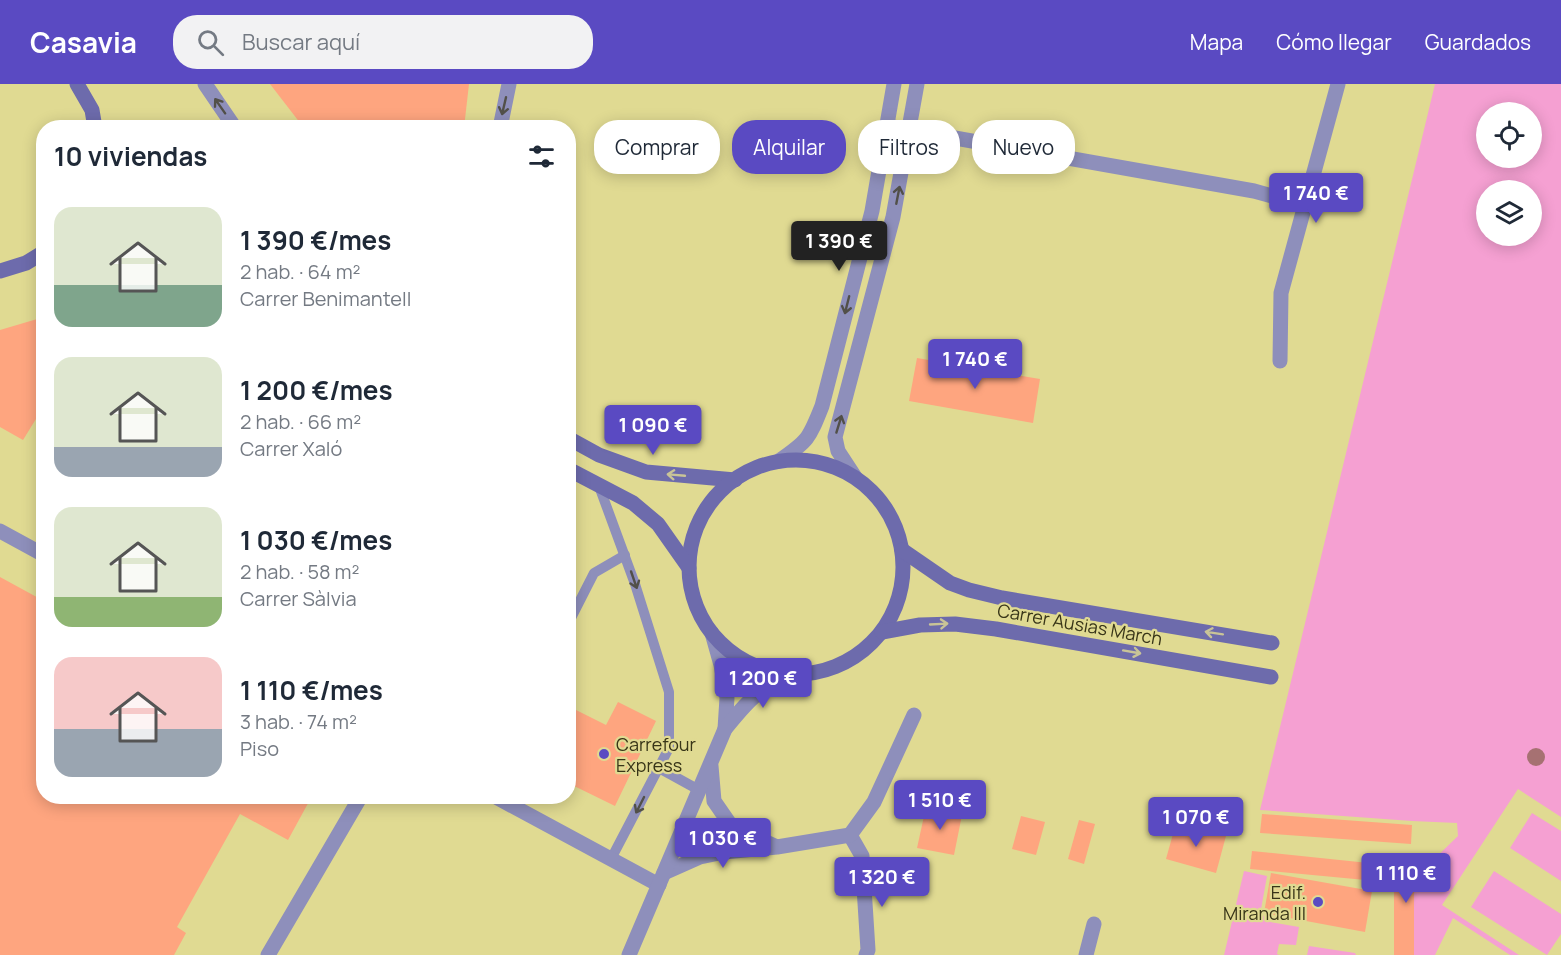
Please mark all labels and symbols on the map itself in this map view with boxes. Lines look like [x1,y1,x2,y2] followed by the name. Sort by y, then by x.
[497,96,509,115] one-way arrow
[214,98,226,114] one-way arrow
[1261,173,1371,224] pin: 1 740 €
[892,186,903,205] one-way arrow
[784,221,894,272] pin: 1 390 €
[841,296,853,315] one-way arrow
[920,339,1030,390] pin: 1 740 €
[598,405,708,456] pin: 1 090 €
[834,415,845,434] one-way arrow
[667,469,687,480] one-way arrow
[629,570,640,589] one-way arrow
[996,598,1164,650] street label: Carrer Ausias March
[929,619,949,630] one-way arrow
[1205,628,1225,639] one-way arrow
[1122,647,1141,658] one-way arrow
[708,658,818,709] pin: 1 200 €
[616,732,697,777] place label: Carrefour Express
[597,747,611,761] marker: Carrefour Express
[885,780,995,831] pin: 1 510 €
[634,795,646,813] one-way arrow
[1141,797,1251,848] pin: 1 070 €
[668,818,778,869] pin: 1 030 €
[1351,853,1461,904] pin: 1 110 €
[827,857,937,908] pin: 1 320 €
[1223,880,1306,925] place label: Edif. Miranda III
[1311,895,1325,909] marker: Edif. Miranda III

